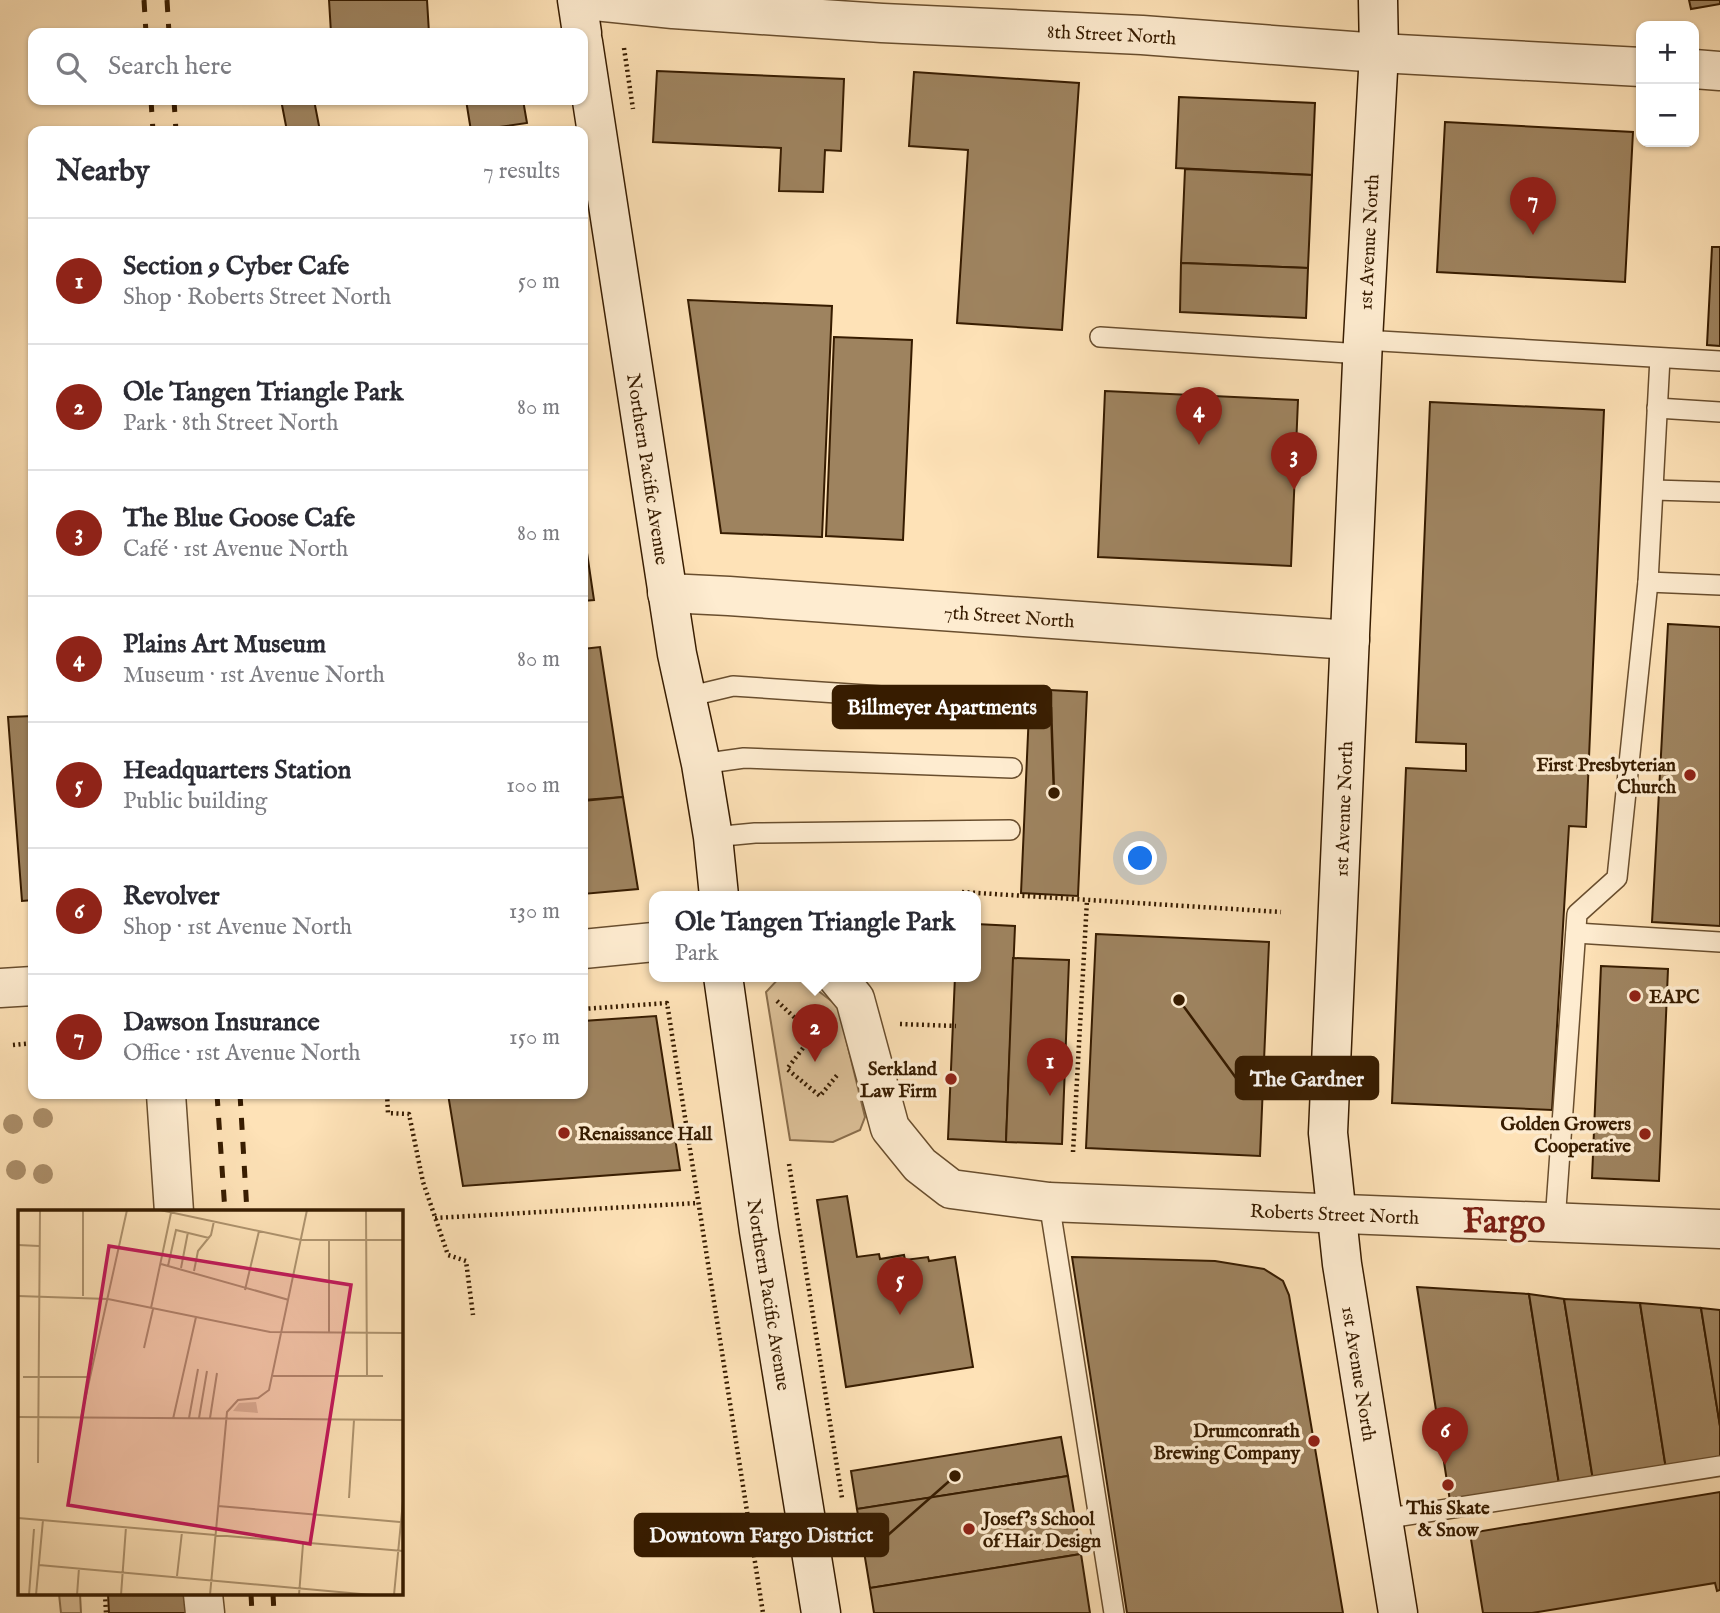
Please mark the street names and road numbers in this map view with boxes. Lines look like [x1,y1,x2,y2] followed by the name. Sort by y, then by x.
[1047,21,1177,52] street label: 8th Street North
[1354,173,1386,311] street label: 1st Avenue North
[620,372,673,567] street label: Northern Pacific Avenue
[943,601,1075,634] street label: 7th Street North
[1331,741,1359,878] street label: 1st Avenue North
[741,1198,795,1393] street label: Northern Pacific Avenue
[1250,1200,1419,1231] street label: Roberts Street North
[1335,1305,1380,1443] street label: 1st Avenue North

